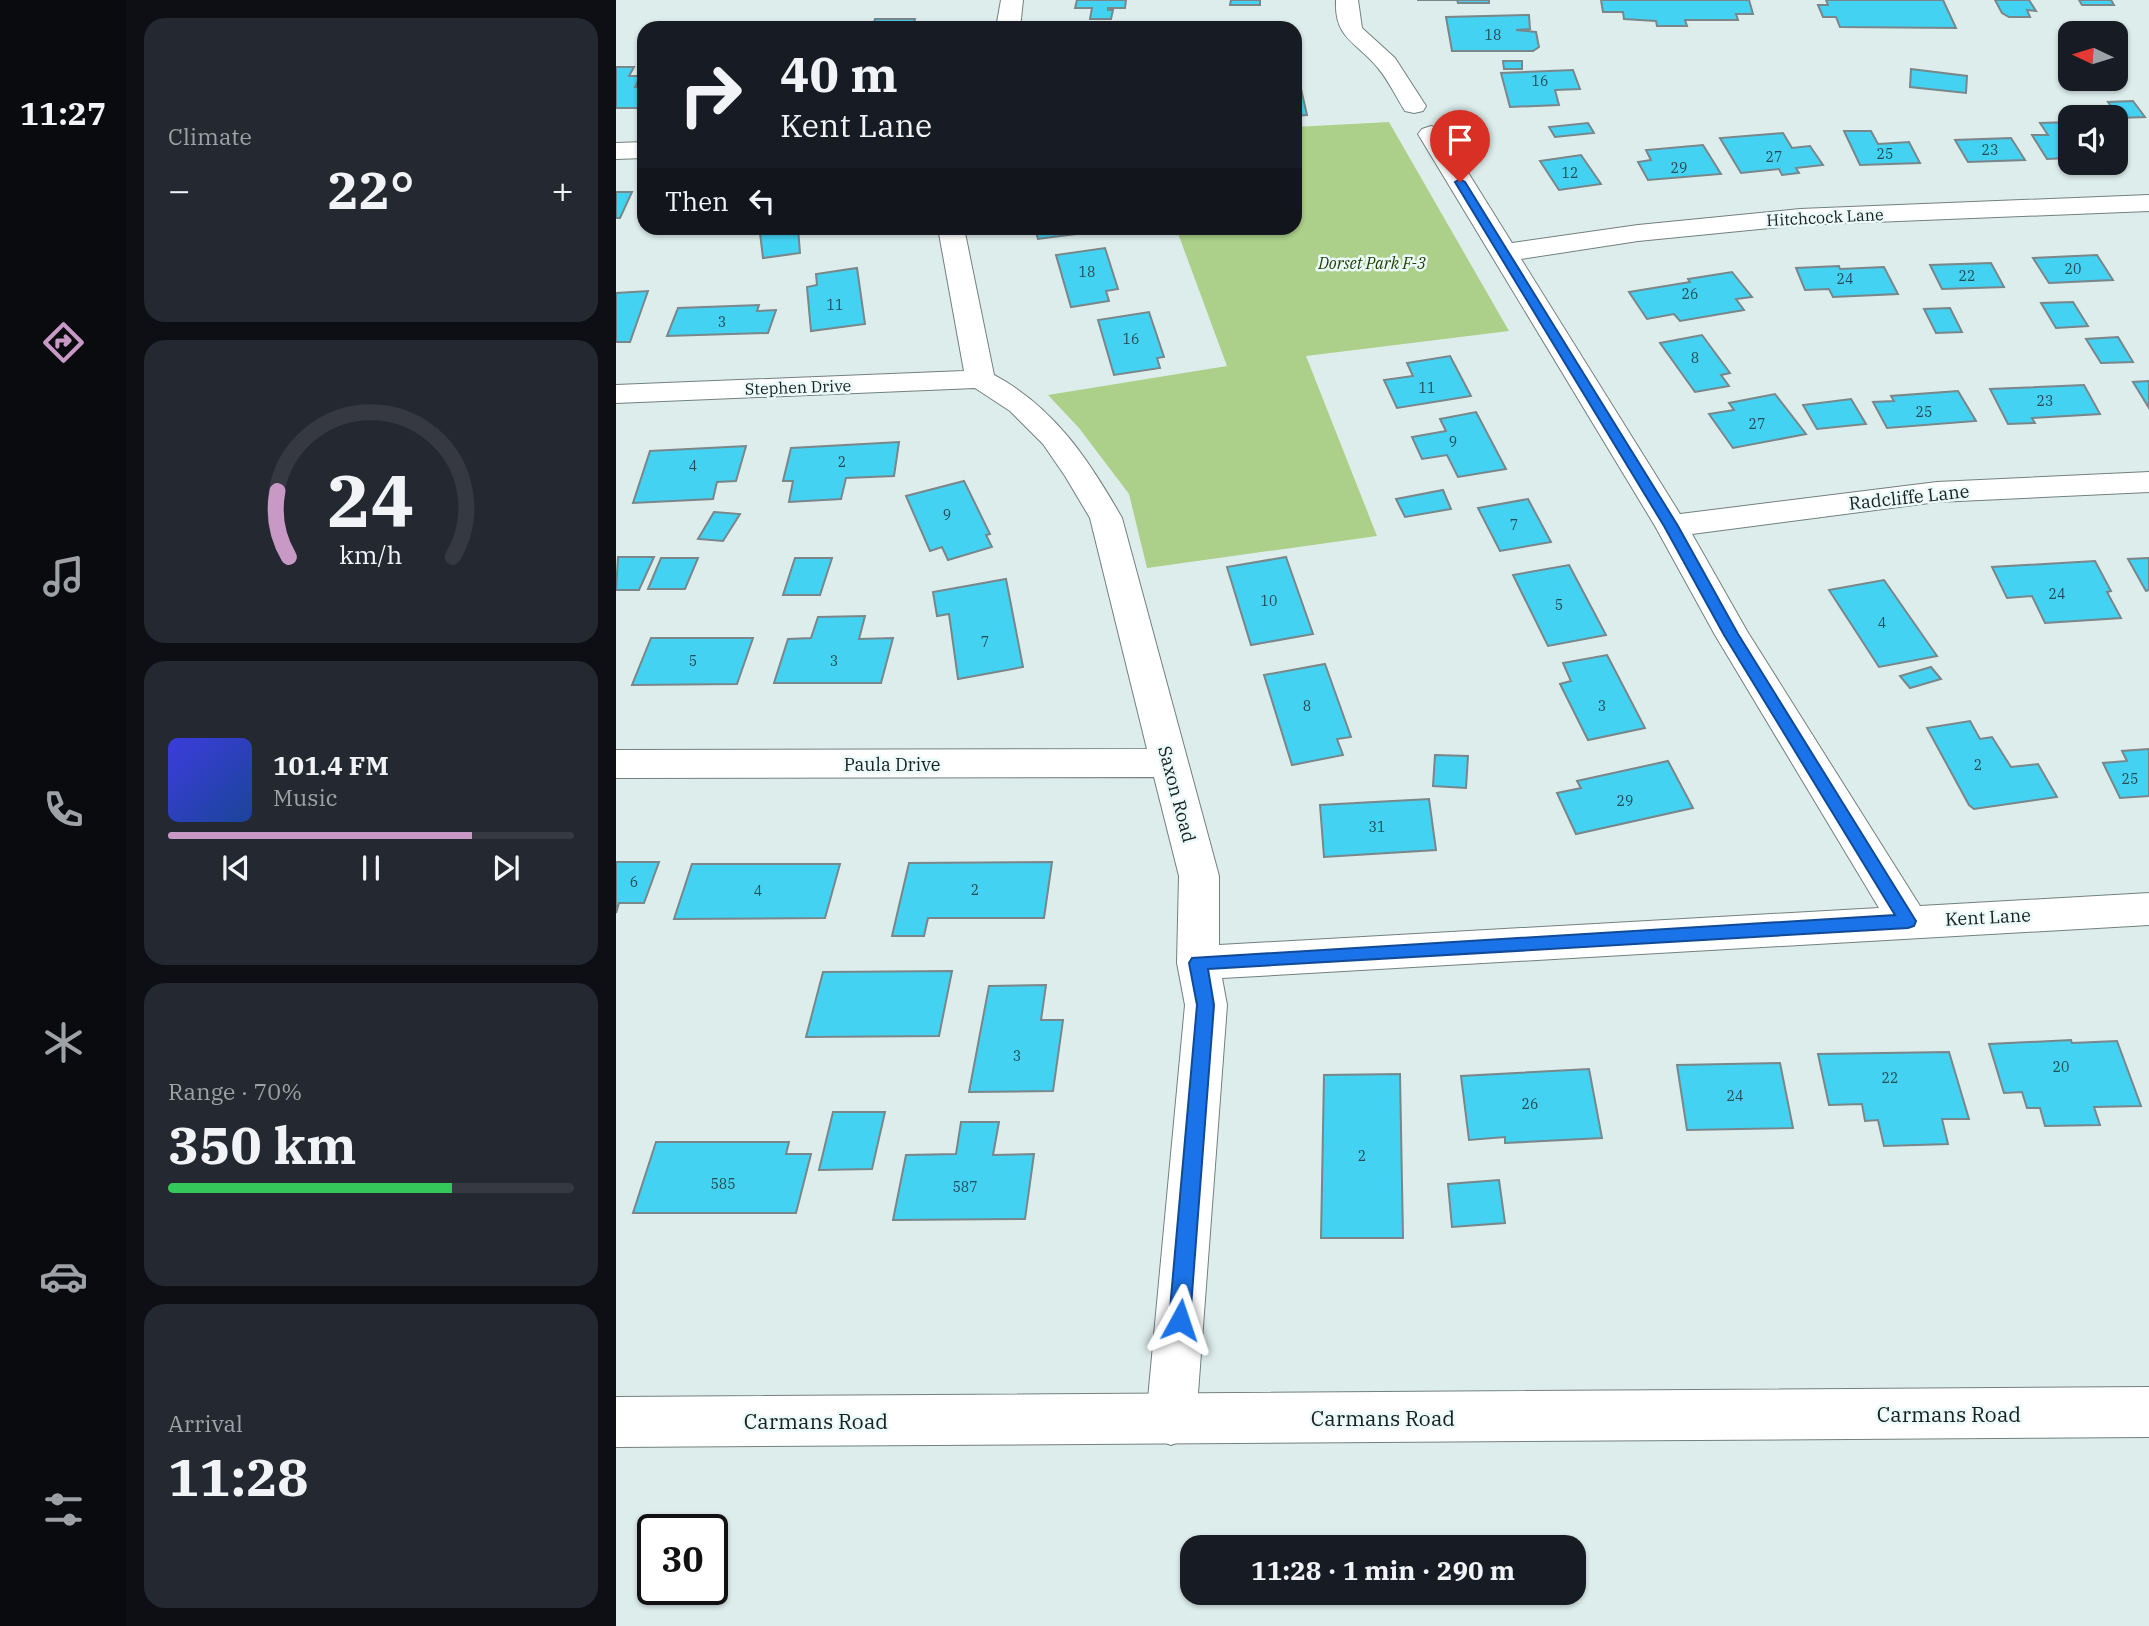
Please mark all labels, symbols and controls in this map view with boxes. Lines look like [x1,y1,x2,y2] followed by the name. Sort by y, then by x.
[2058,21,2128,91] north arrow
[2058,21,2128,175] map controls
[1485,26,1501,44] house number: 18
[780,42,898,105] text: 40 m
[665,49,756,140] icon: right
[1532,72,1548,90] house number: 16
[20,92,106,134] text: 11:27
[780,104,932,146] text: Kent Lane
[2058,105,2128,175] button: sound
[1430,110,1490,182] pin
[168,121,252,151] text: Climate
[1441,121,1479,159] icon: arrive
[1982,141,1998,159] house number: 23
[1877,145,1893,163] house number: 25
[1766,148,1782,166] house number: 27
[328,156,414,223] text: 22°
[1671,159,1687,177] house number: 29
[1562,164,1578,182] house number: 12
[168,165,191,214] text: −
[551,165,574,214] text: +
[743,182,781,220] icon: left
[665,184,729,218] text: Then
[1766,204,1884,230] street label: Hitchcock Lane
[1317,253,1426,273] park label: Dorset Park F-3
[2065,260,2081,278] house number: 20
[1079,263,1095,281] house number: 18
[1959,267,1975,285] house number: 22
[1837,270,1853,288] house number: 24
[1682,285,1698,303] house number: 26
[827,296,843,314] house number: 11
[718,313,726,331] house number: 3
[39,318,88,367] icon: directions
[1123,330,1139,348] house number: 16
[1691,349,1699,367] house number: 8
[745,375,851,399] street label: Stephen Drive
[1419,379,1435,397] house number: 11
[2037,392,2053,410] house number: 23
[1916,403,1932,421] house number: 25
[1749,415,1765,433] house number: 27
[1449,433,1457,451] house number: 9
[327,453,415,548] text: 24
[838,453,846,471] house number: 2
[689,457,697,475] house number: 4
[1848,479,1970,515] street label: Radcliffe Lane
[943,506,951,524] house number: 9
[1510,516,1518,534] house number: 7
[339,538,403,571] text: km/h
[39,552,88,601] icon: music
[2049,585,2065,603] house number: 24
[1261,592,1277,610] house number: 10
[1555,596,1563,614] house number: 5
[1878,614,1886,632] house number: 4
[981,633,989,651] house number: 7
[689,652,697,670] house number: 5
[830,652,838,670] house number: 3
[1303,697,1311,715] house number: 8
[1598,697,1606,715] house number: 3
[1153,743,1201,845] street label: Saxon Road
[273,748,389,782] text: 101.4 FM
[844,753,940,776] street label: Paula Drive
[1974,756,1982,774] house number: 2
[2122,770,2138,788] house number: 25
[273,782,338,812] text: Music
[39,785,88,834] icon: phone
[1617,792,1633,810] house number: 29
[1369,818,1385,836] house number: 31
[217,849,255,887] icon: previous
[352,849,390,887] icon: pause
[487,849,525,887] icon: next
[630,873,638,891] house number: 6
[971,881,979,899] house number: 2
[754,882,762,900] house number: 4
[1945,903,2031,931] street label: Kent Lane
[39,1018,88,1067] icon: climate
[1013,1047,1021,1065] house number: 3
[2053,1058,2069,1076] house number: 20
[1882,1069,1898,1087] house number: 22
[168,1076,302,1106] text: Range · 70%
[1727,1087,1743,1105] house number: 24
[1522,1095,1538,1113] house number: 26
[168,1111,357,1178] text: 350 km
[1358,1147,1366,1165] house number: 2
[710,1175,736,1193] house number: 585
[952,1178,978,1196] house number: 587
[39,1252,88,1301] icon: car
[1143,1283,1217,1357] position arrow
[1877,1400,2021,1428] street label: Carmans Road
[1311,1404,1455,1432] street label: Carmans Road
[744,1407,888,1435] street label: Carmans Road
[168,1408,243,1438] text: Arrival
[168,1443,309,1510] text: 11:28
[39,1485,88,1534] icon: filters
[637,1514,728,1605] speed limit sign: 30
[1251,1553,1515,1587] text: 11:28 · 1 min · 290 m

